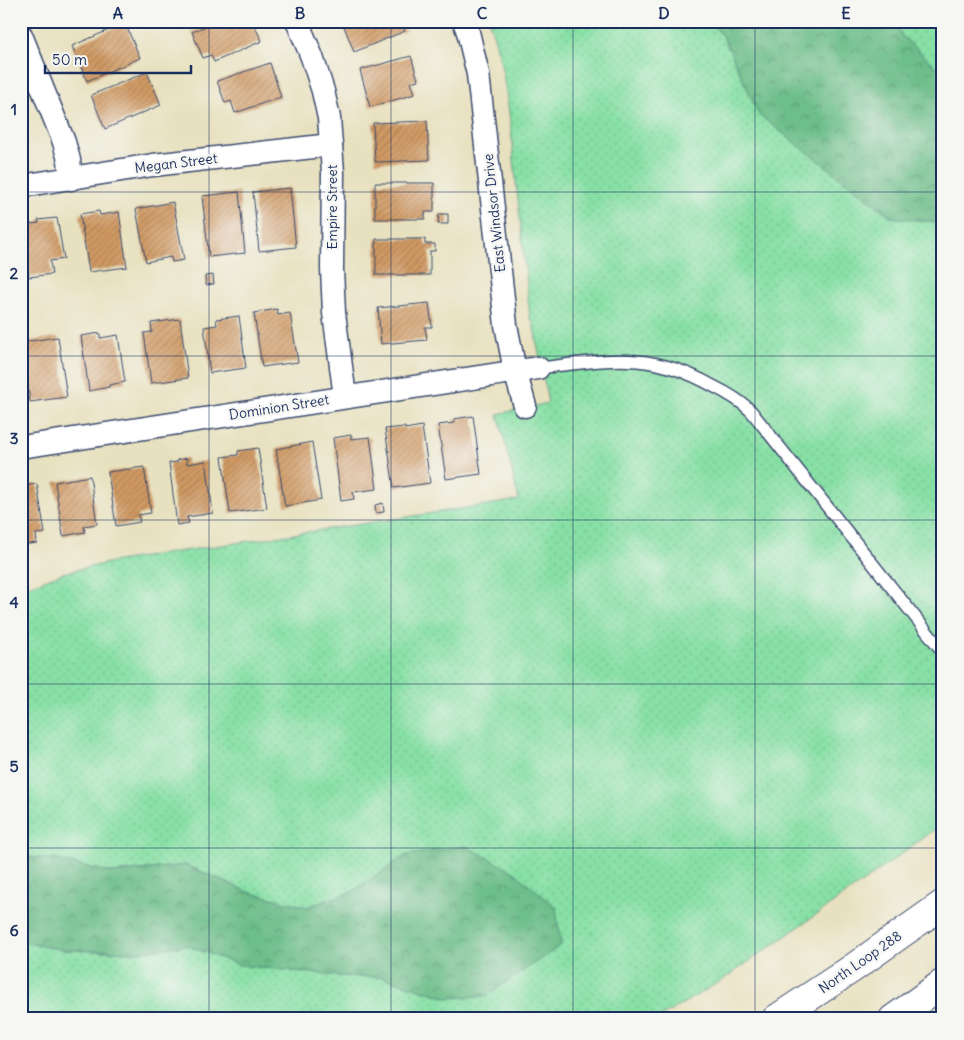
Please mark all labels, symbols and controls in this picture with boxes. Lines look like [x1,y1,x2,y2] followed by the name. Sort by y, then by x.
[113,3,123,23] text: A
[295,3,306,23] text: B
[477,3,488,23] text: C
[658,3,670,23] text: D
[841,3,851,23] text: E
[45,42,191,74] scale bar
[52,50,87,69] text: 50 m
[11,99,17,119] text: 1
[134,149,219,177] street label: Megan Street
[479,153,509,273] street label: East Windsor Drive
[323,164,341,250] street label: Empire Street
[10,263,19,283] text: 2
[228,390,331,424] street label: Dominion Street
[9,428,19,448] text: 3
[9,592,19,612] text: 4
[9,756,19,776] text: 5
[9,920,19,940] text: 6
[815,927,905,997] street label: North Loop 288

